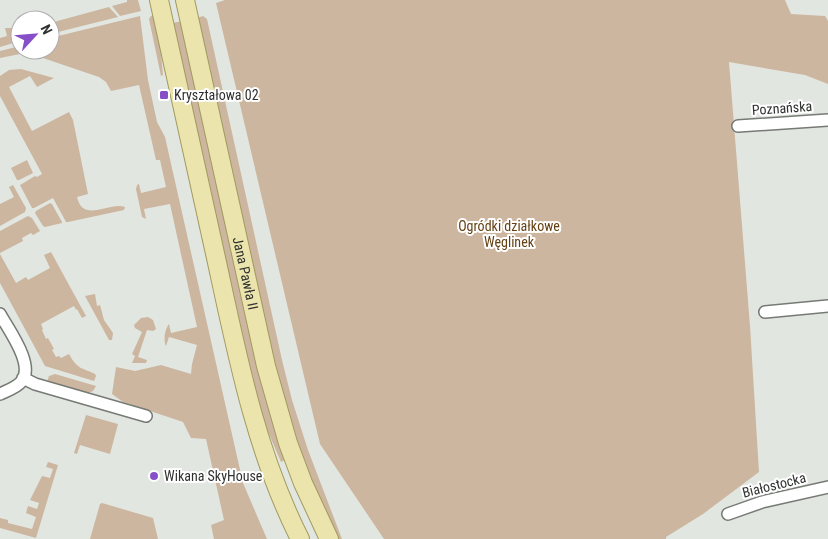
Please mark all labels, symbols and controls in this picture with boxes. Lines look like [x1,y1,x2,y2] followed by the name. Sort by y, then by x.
[10,10,60,60] north arrow
[38,22,56,37] text: N
[174,87,259,103] place label: Kryształowa 02
[158,89,170,101] marker: Kryształowa 02
[751,98,813,118] street label: Poznańska
[458,218,560,250] park label: Ogródki działkowe Węglinek
[230,235,261,311] street label: Jana Pawła II
[164,468,263,484] place label: Wikana SkyHouse
[741,469,807,501] street label: Białostocka
[148,470,160,482] marker: Wikana SkyHouse

